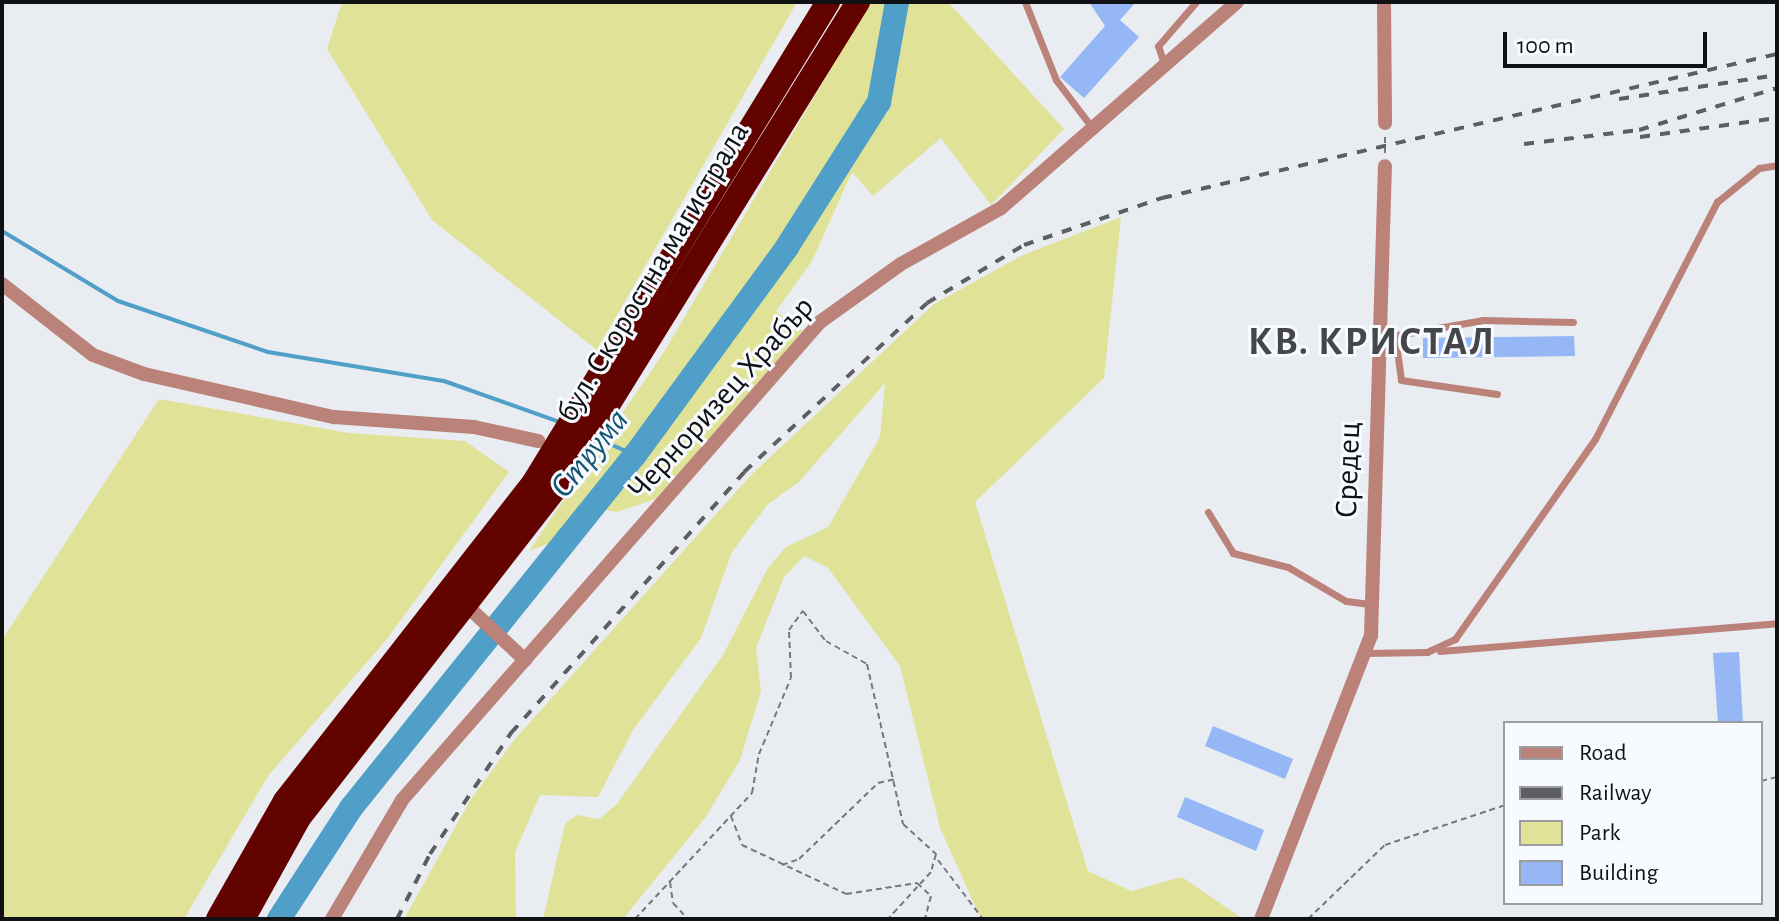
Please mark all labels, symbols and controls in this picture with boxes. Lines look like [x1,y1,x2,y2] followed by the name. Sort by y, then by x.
[1507,16,1711,66] scale bar
[1517,34,1574,58] text: 100 m
[548,115,758,429] street label: бул. Скоростна магистрала
[620,288,822,508] street label: Черноризец Храбър
[1248,318,1496,366] district label: КВ. КРИСТАЛ
[542,401,638,507] water label: Струма
[1327,421,1369,519] street label: Средец
[1503,721,1763,905] legend
[1579,741,1627,765] text: Road
[1579,781,1651,805] text: Railway
[1579,821,1620,845] text: Park
[1579,861,1658,885] text: Building

